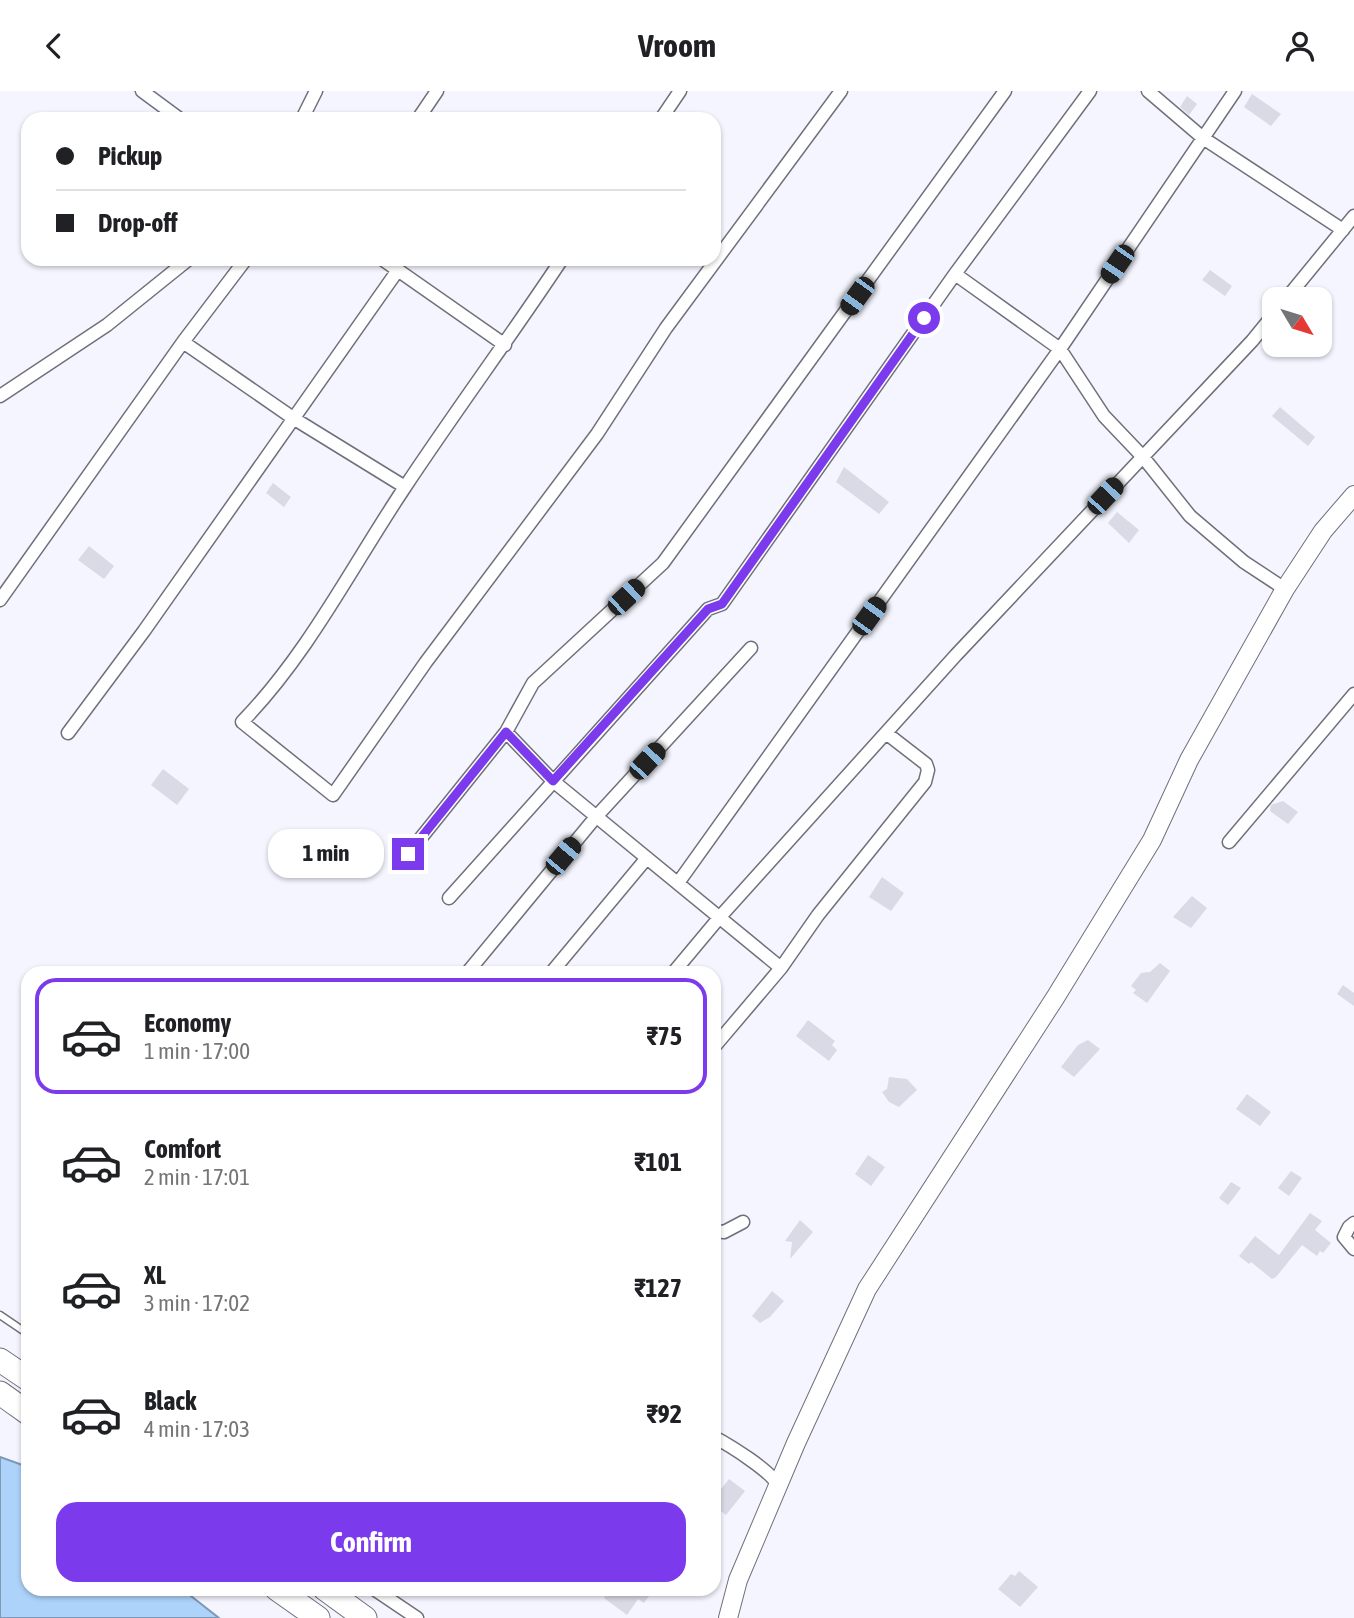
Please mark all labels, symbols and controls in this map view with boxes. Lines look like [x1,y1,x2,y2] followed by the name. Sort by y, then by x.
[35,27,73,65] icon: back
[638,27,716,64] text: Vroom
[1281,27,1319,65] icon: person
[98,141,162,171] text: Pickup
[98,208,178,238] text: Drop-off
[1097,241,1138,287] car
[837,273,878,319] car
[1262,287,1332,357] north arrow
[1262,287,1332,357] map controls
[908,302,940,334] route start
[1083,473,1128,519] car
[604,575,649,619] car
[849,593,890,639] car
[625,738,670,784] car
[268,829,384,879] callout: 1 min
[542,833,585,879] car
[392,838,424,870] route end
[303,840,349,866] text: 1 min
[60,1005,123,1068] icon: car
[144,1008,231,1038] text: Economy
[646,1021,682,1051] text: ₹75
[144,1038,250,1064] text: 1 min · 17:00
[60,1131,123,1194] icon: car
[144,1134,221,1164] text: Comfort
[634,1147,682,1177] text: ₹101
[144,1164,250,1190] text: 2 min · 17:01
[60,1257,123,1320] icon: car
[144,1260,166,1290] text: XL
[634,1273,682,1303] text: ₹127
[144,1290,250,1316] text: 3 min · 17:02
[60,1383,123,1446] icon: car
[144,1386,196,1416] text: Black
[646,1399,682,1429] text: ₹92
[144,1416,250,1442] text: 4 min · 17:03
[56,1502,686,1582] button: Confirm

